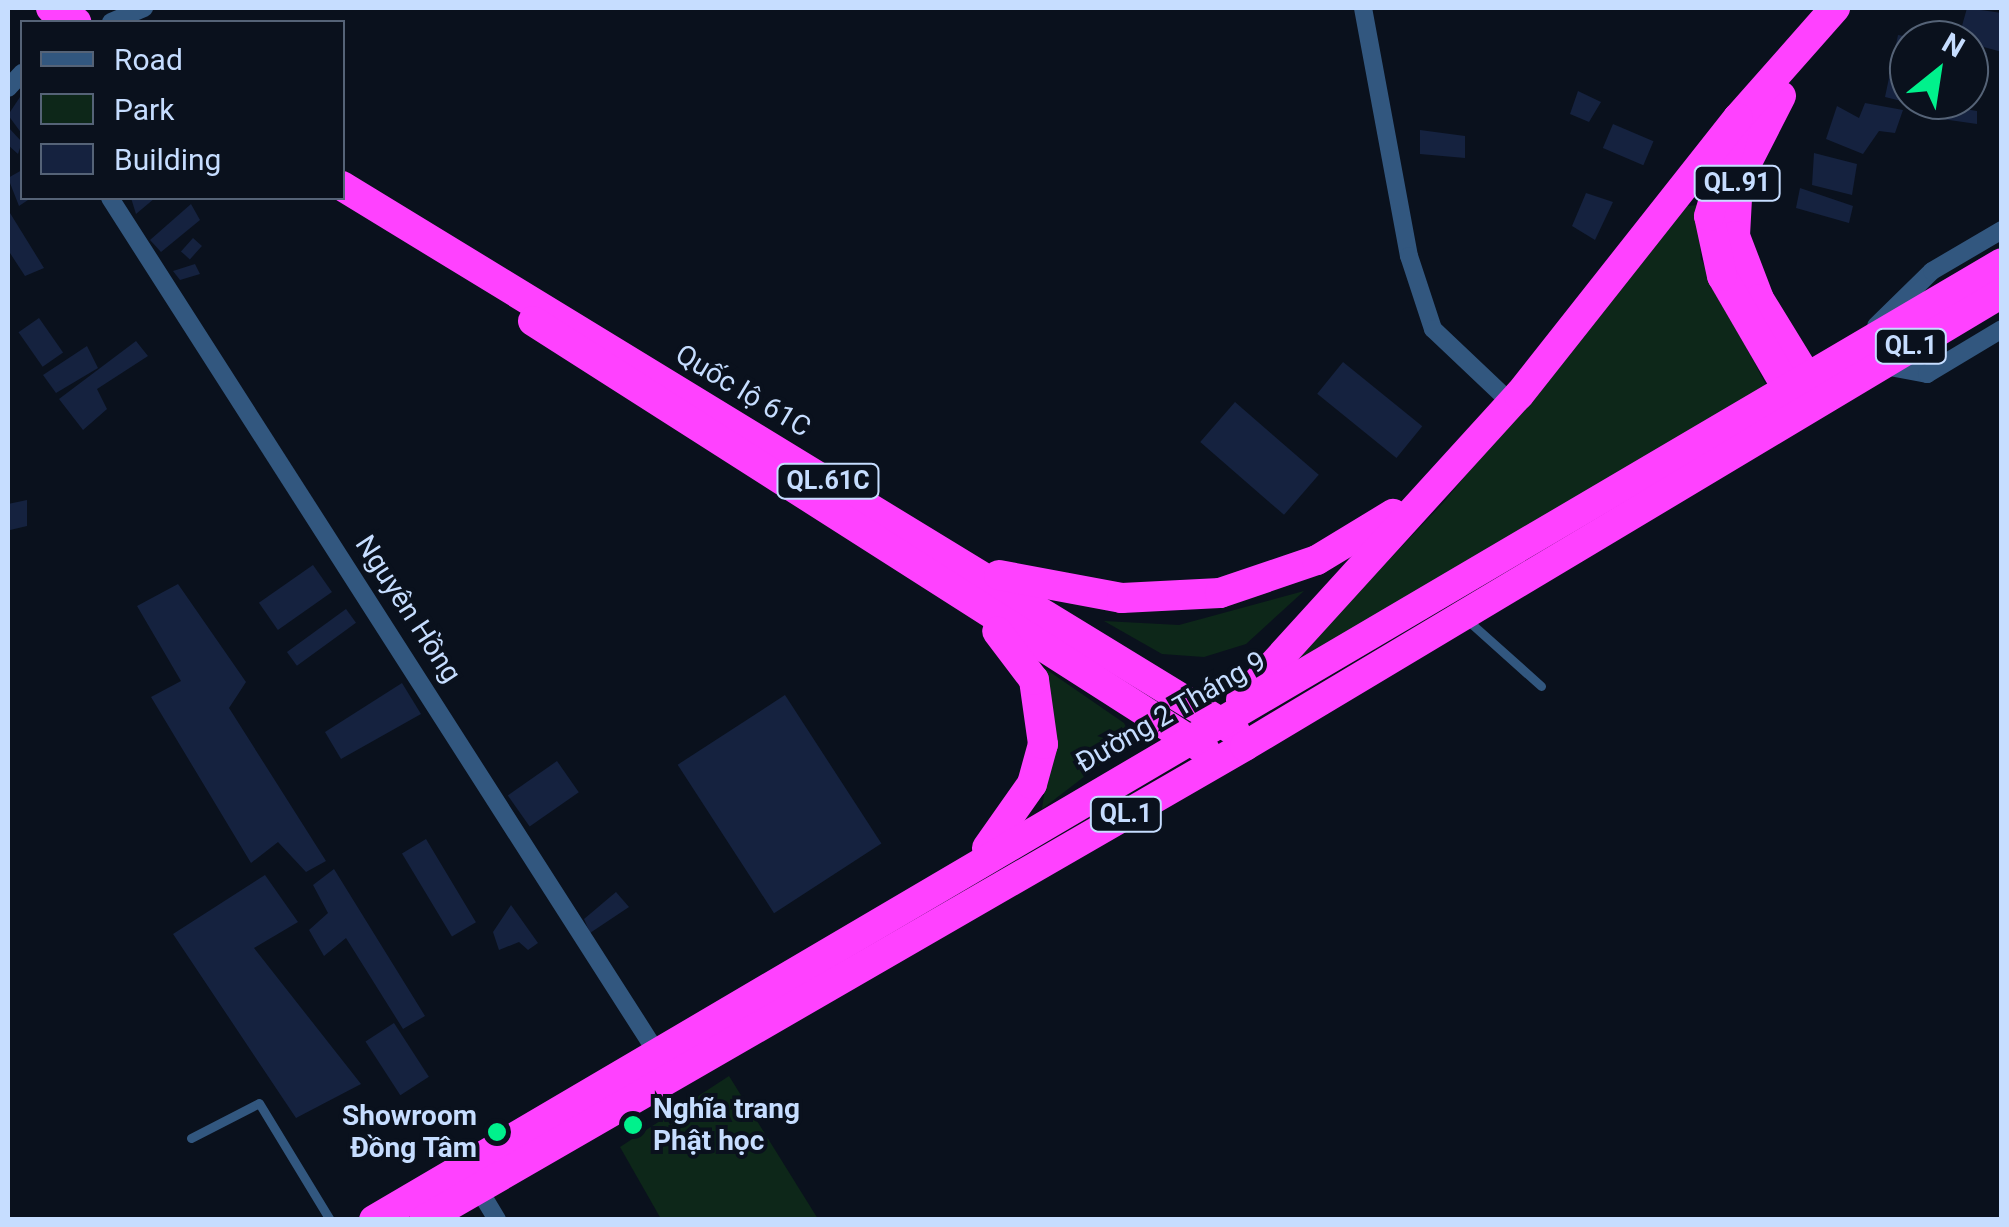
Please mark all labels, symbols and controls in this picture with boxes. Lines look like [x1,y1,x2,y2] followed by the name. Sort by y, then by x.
[20,20,345,200] legend
[1889,20,1989,120] north arrow
[1936,26,1970,65] text: N
[114,42,183,77] text: Road
[114,92,174,127] text: Park
[114,142,221,177] text: Building
[1692,163,1782,203] road number: QL.91
[1874,326,1948,366] road number: QL.1
[669,338,817,444] street label: Quốc lộ 61C
[776,461,880,501] road number: QL.61C
[348,529,468,689] street label: Nguyên Hồng
[1070,644,1272,780] street label: Đường 2 Tháng 9
[1088,794,1164,834] road number: QL.1
[653,1092,800,1158] place label: Nghĩa trang Phật học
[342,1099,477,1165] place label: Showroom Đồng Tâm
[622,1114,644,1136] marker: Nghĩa trang Phật học
[486,1121,508,1143] marker: Showroom Đồng Tâm

